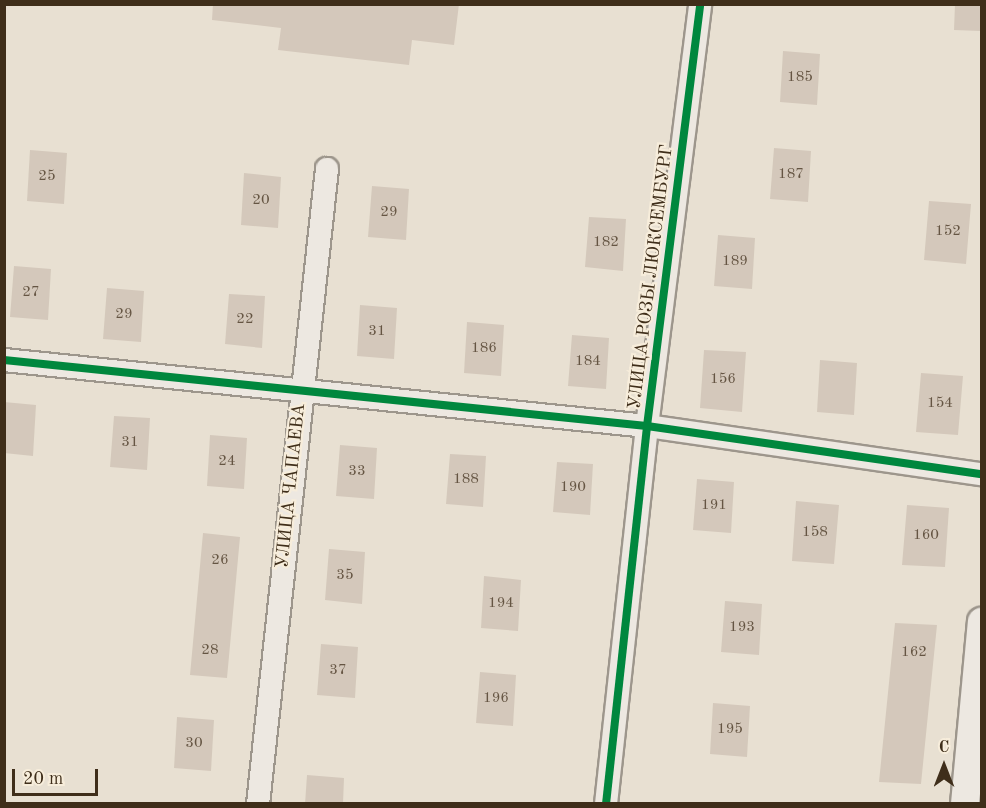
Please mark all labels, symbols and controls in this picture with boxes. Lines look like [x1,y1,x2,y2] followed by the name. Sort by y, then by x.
[787,69,813,87] house number: 185
[624,143,678,411] street label: УЛИЦА РОЗЫ ЛЮКСЕМБУРГ
[778,166,804,184] house number: 187
[38,168,56,186] house number: 25
[252,192,270,210] house number: 20
[380,204,398,222] house number: 29
[935,223,961,241] house number: 152
[593,234,619,252] house number: 182
[722,253,748,271] house number: 189
[22,284,40,302] house number: 27
[115,306,133,324] house number: 29
[236,311,254,329] house number: 22
[368,323,386,341] house number: 31
[471,340,497,358] house number: 186
[575,353,601,371] house number: 184
[710,371,736,389] house number: 156
[927,395,953,413] house number: 154
[272,402,310,570] street label: УЛИЦА ЧАПАЕВА
[121,434,139,452] house number: 31
[218,453,236,471] house number: 24
[348,463,366,481] house number: 33
[453,471,479,489] house number: 188
[560,479,586,497] house number: 190
[701,497,727,515] house number: 191
[802,524,828,542] house number: 158
[913,527,939,545] house number: 160
[211,552,229,570] house number: 26
[336,567,354,585] house number: 35
[488,595,514,613] house number: 194
[729,619,755,637] house number: 193
[201,642,219,660] house number: 28
[901,644,927,662] house number: 162
[329,662,347,680] house number: 37
[483,690,509,708] house number: 196
[717,721,743,739] house number: 195
[185,735,203,753] house number: 30
[914,736,974,796] north arrow
[939,740,949,756] text: С
[15,757,100,795] scale bar
[23,770,63,788] text: 20 m

